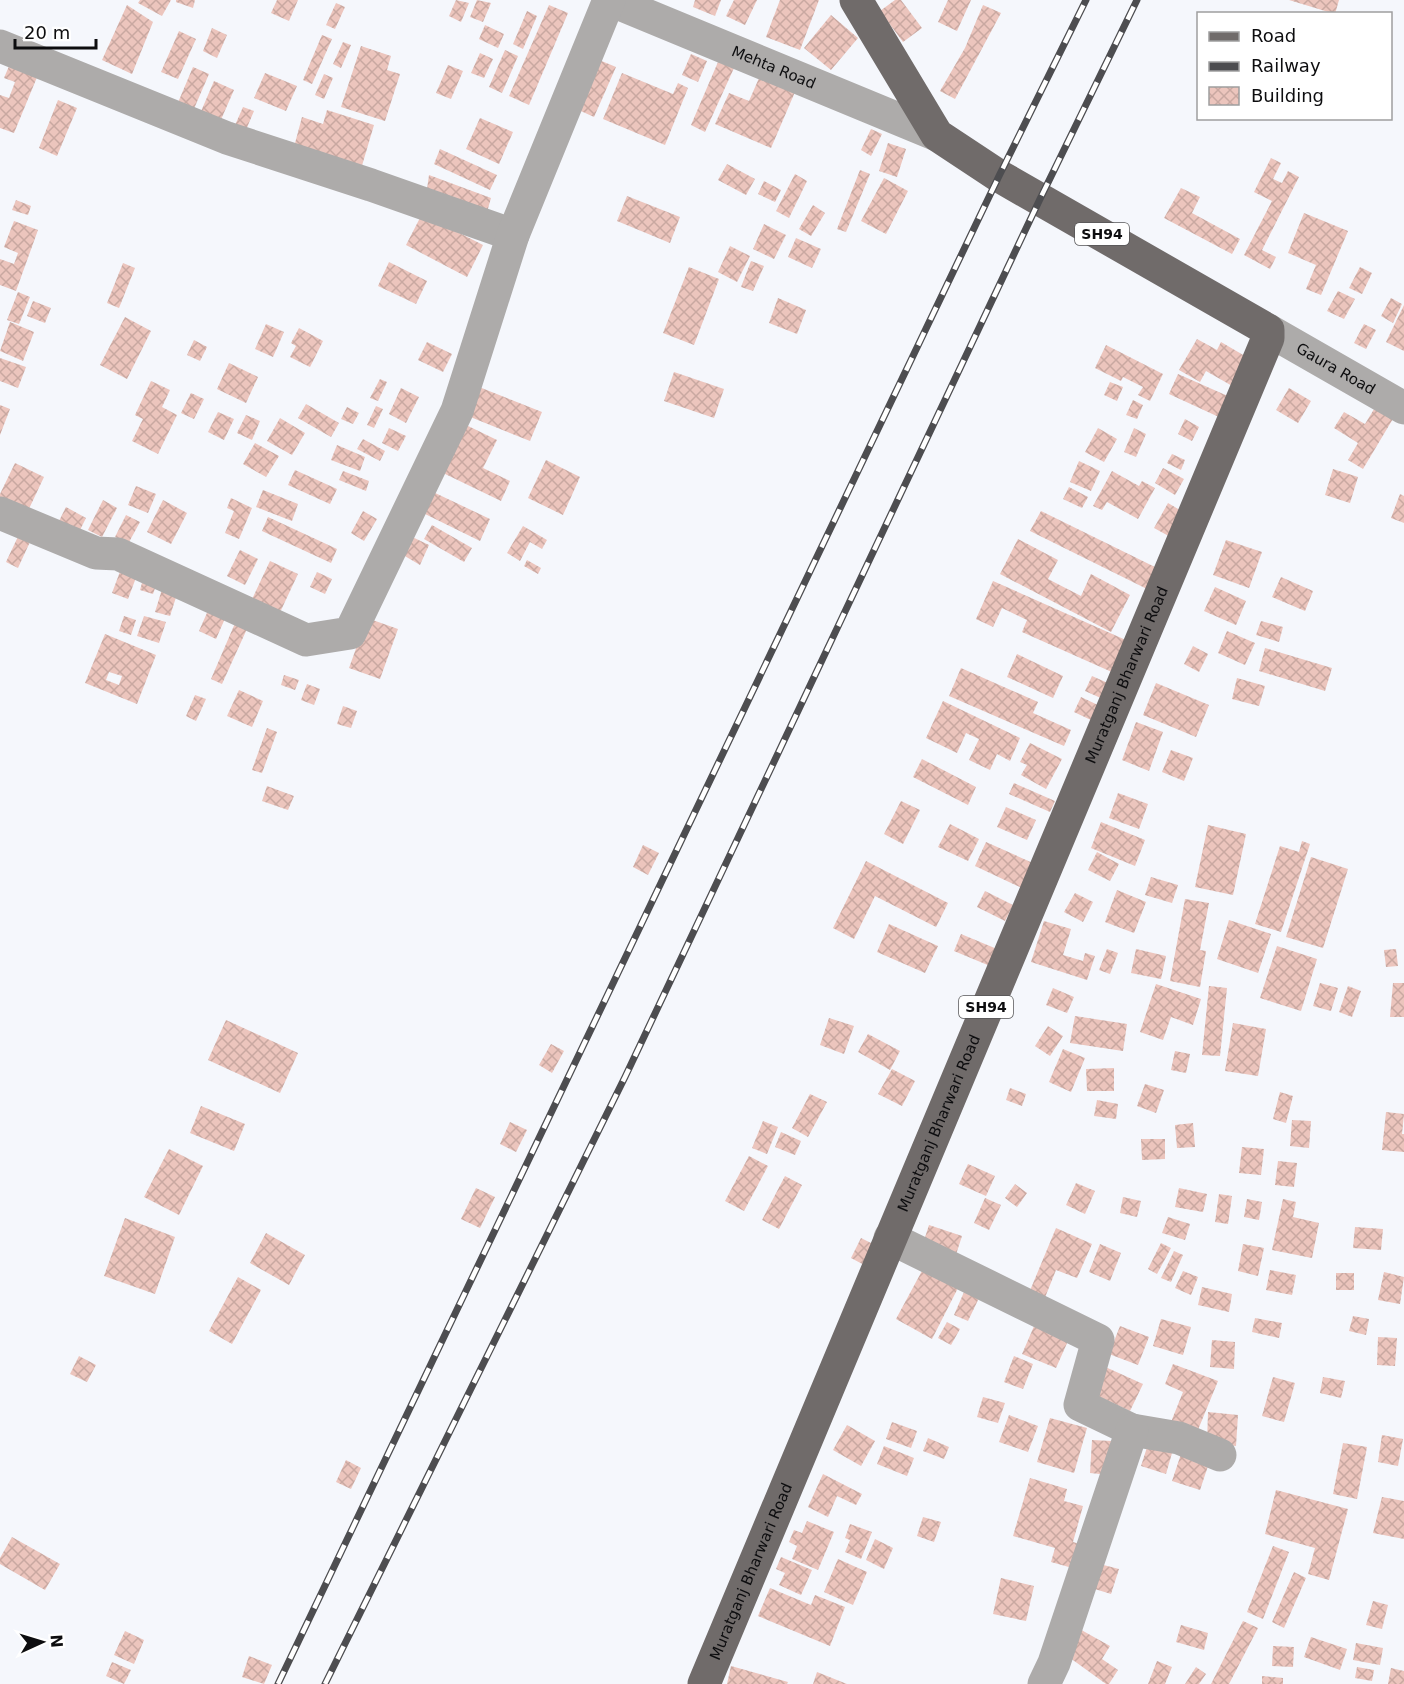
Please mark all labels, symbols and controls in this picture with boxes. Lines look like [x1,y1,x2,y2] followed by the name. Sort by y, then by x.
[15,12,96,50] scale bar
[1197,12,1392,120] legend
[24,22,70,43] text: 20 m
[1251,25,1296,46] text: Road
[729,42,818,93] street label: Mehta Road
[1251,55,1321,76] text: Railway
[1251,85,1324,106] text: Building
[1075,223,1129,245] road number: SH94
[1293,339,1378,399] street label: Gaura Road
[1082,584,1172,766] street label: Muratganj Bharwari Road
[959,996,1013,1018] road number: SH94
[894,1032,984,1215] street label: Muratganj Bharwari Road
[706,1480,796,1663] street label: Muratganj Bharwari Road
[12,1612,72,1672] north arrow
[47,1634,66,1648] text: N

